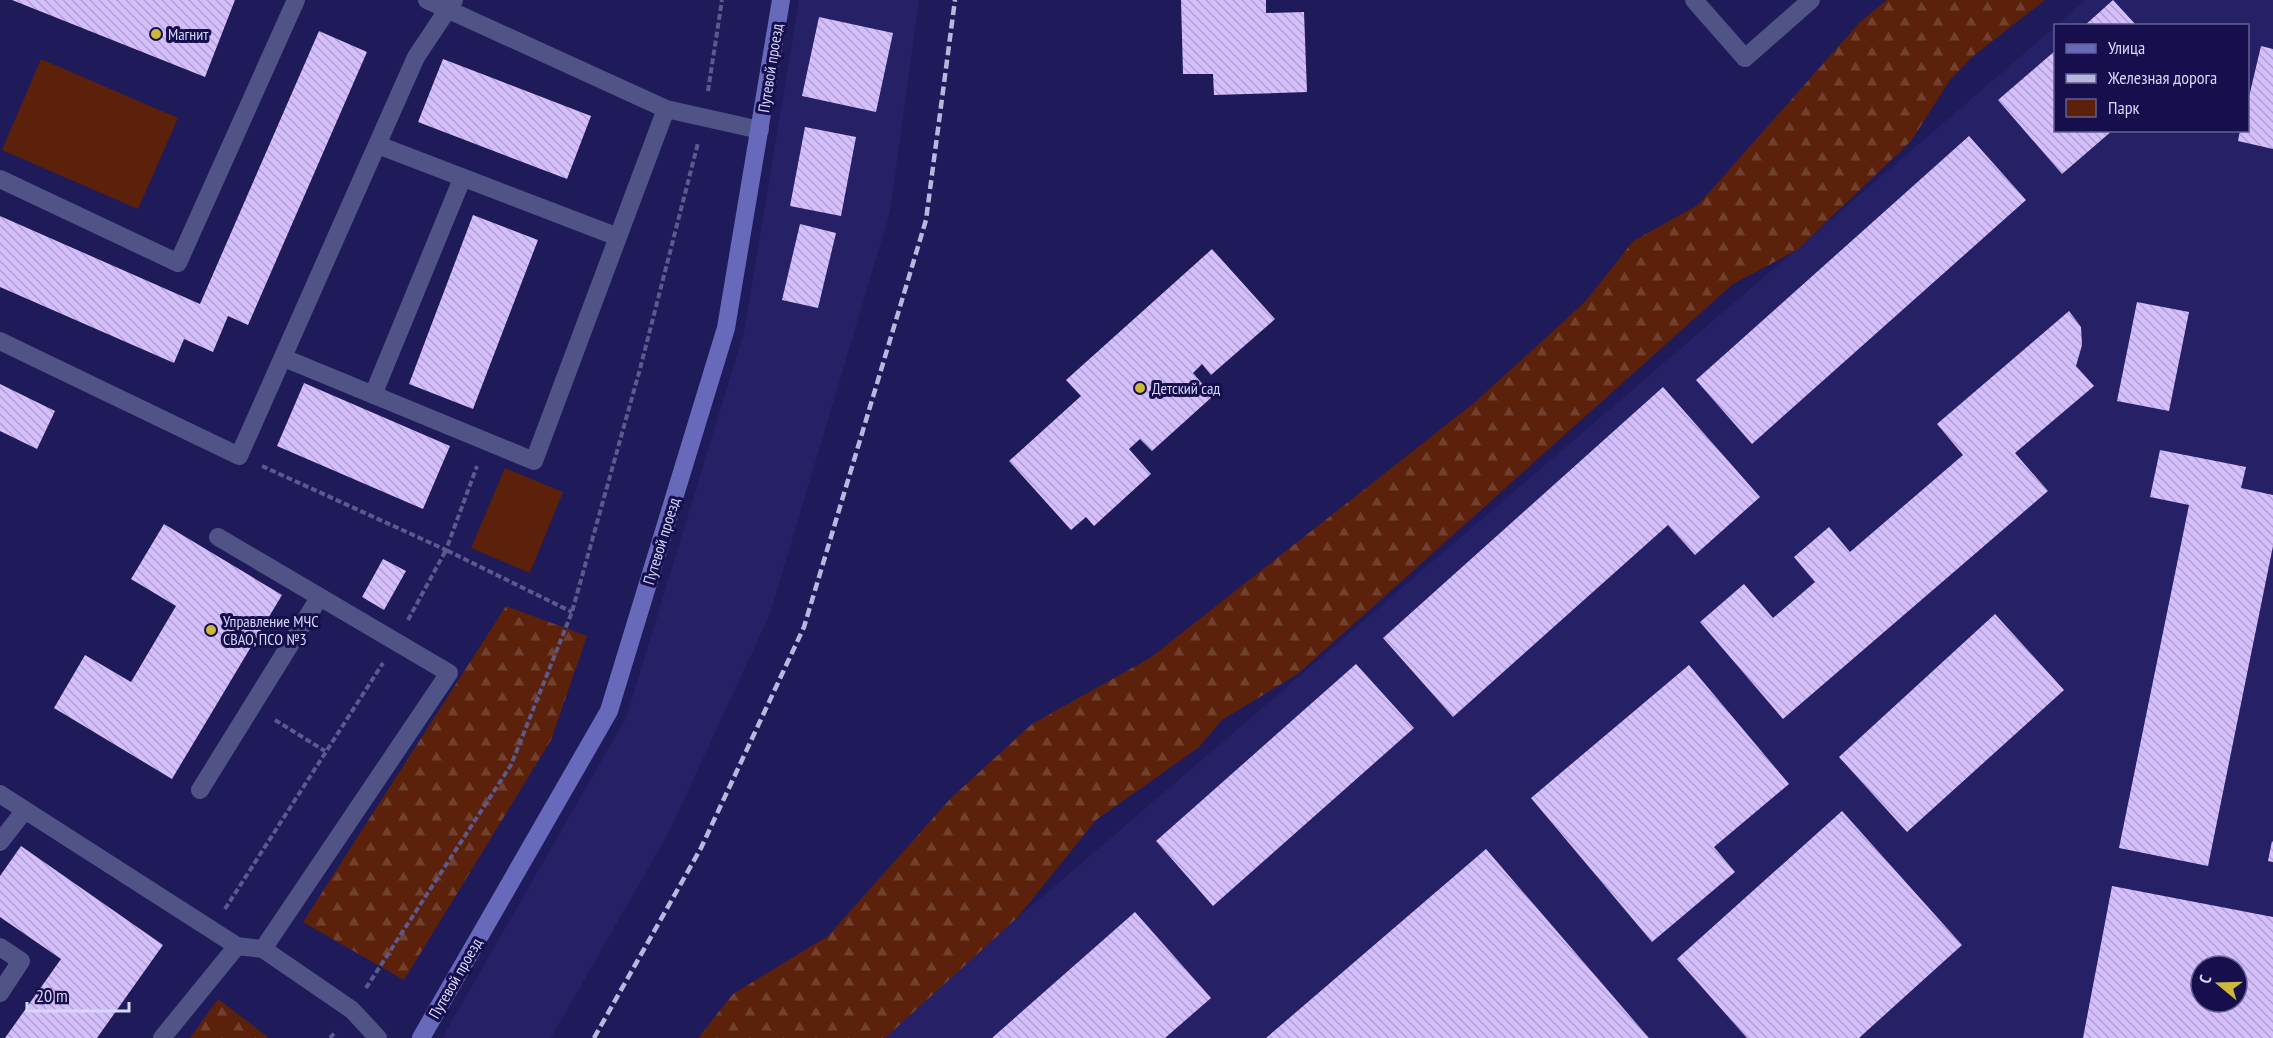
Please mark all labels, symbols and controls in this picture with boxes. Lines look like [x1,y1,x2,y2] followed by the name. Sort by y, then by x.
[753,22,787,114] street label: Путевой проезд
[168,24,209,44] place label: Магнит
[2054,24,2249,132] legend
[149,27,163,41] marker: Магнит
[2108,36,2145,59] text: Улица
[2107,66,2217,89] text: Железная дорога
[2108,96,2139,119] text: Парк
[1152,378,1220,398] place label: Детский сад
[1133,381,1147,395] marker: Детский сад
[638,495,684,587] street label: Путевой проезд
[223,611,319,649] place label: Управление МЧС СВАО, ПСО №3
[204,623,218,637] marker: Управление МЧС СВАО, ПСО №3
[424,934,486,1022] street label: Путевой проезд
[2189,954,2249,1014] north arrow
[2194,972,2216,986] text: С
[27,975,129,1013] scale bar
[36,984,68,1007] text: 20 m

